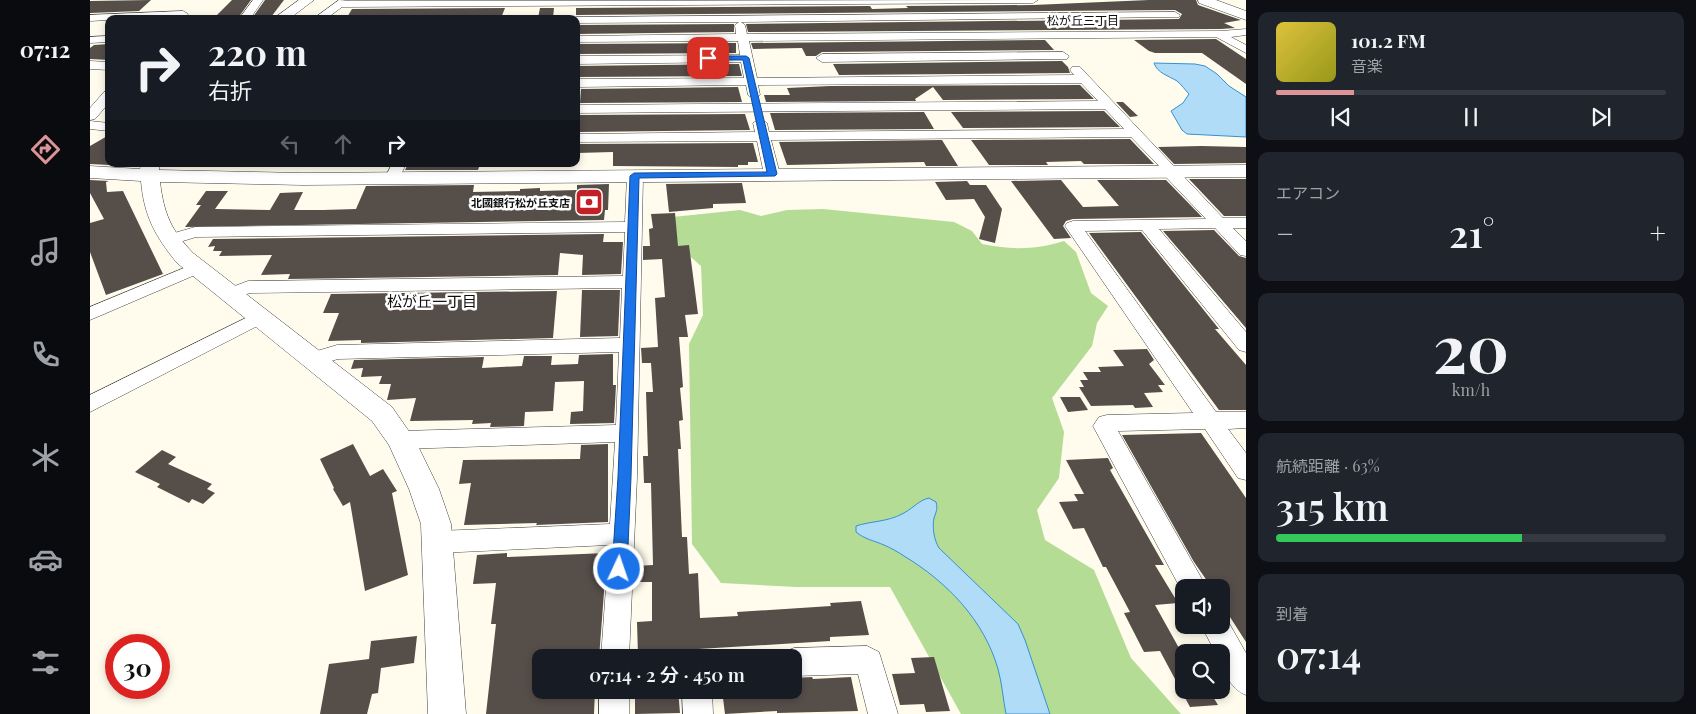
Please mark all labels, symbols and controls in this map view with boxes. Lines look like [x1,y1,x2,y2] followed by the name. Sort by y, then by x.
[1047,12,1119,28] district label: 松が丘三丁目
[1351,27,1426,53] text: 101.2 FM
[208,28,307,75] text: 220 m
[20,34,70,64] text: 07:12
[125,35,190,100] icon: right
[687,37,729,79] pin
[694,44,722,72] icon: arrive
[1351,55,1383,76] text: 音楽
[208,75,252,105] text: 右折
[1327,103,1355,131] icon: previous
[1457,103,1485,131] icon: pause
[1587,103,1615,131] icon: next
[276,130,304,158] icon: left
[329,130,357,158] icon: ahead
[382,130,410,158] icon: right
[28,132,63,167] icon: directions
[1276,182,1340,203] text: エアコン
[574,187,604,217] bank icon: 北國銀行松が丘支店
[471,195,570,210] place label: 北國銀行松が丘支店
[1449,207,1495,258] text: 21°
[1276,214,1294,251] text: −
[1650,214,1666,251] text: +
[28,234,63,269] icon: music
[387,291,477,311] district label: 松が丘一丁目
[1433,303,1509,389] text: 20
[28,337,63,372] icon: phone
[1452,379,1490,400] text: km/h
[28,440,63,475] icon: climate
[1276,455,1380,476] text: 航続距離 · 63%
[1276,480,1389,531] text: 315 km
[28,542,63,577] icon: car
[592,542,644,594] position arrow
[1175,579,1230,699] map controls
[1175,579,1230,634] button: sound
[1276,603,1308,624] text: 到着
[1276,628,1361,679] text: 07:14
[105,634,170,699] speed limit sign: 30
[1175,644,1230,699] button: search
[28,645,63,680] icon: filters
[589,661,745,687] text: 07:14 · 2 分 · 450 m

